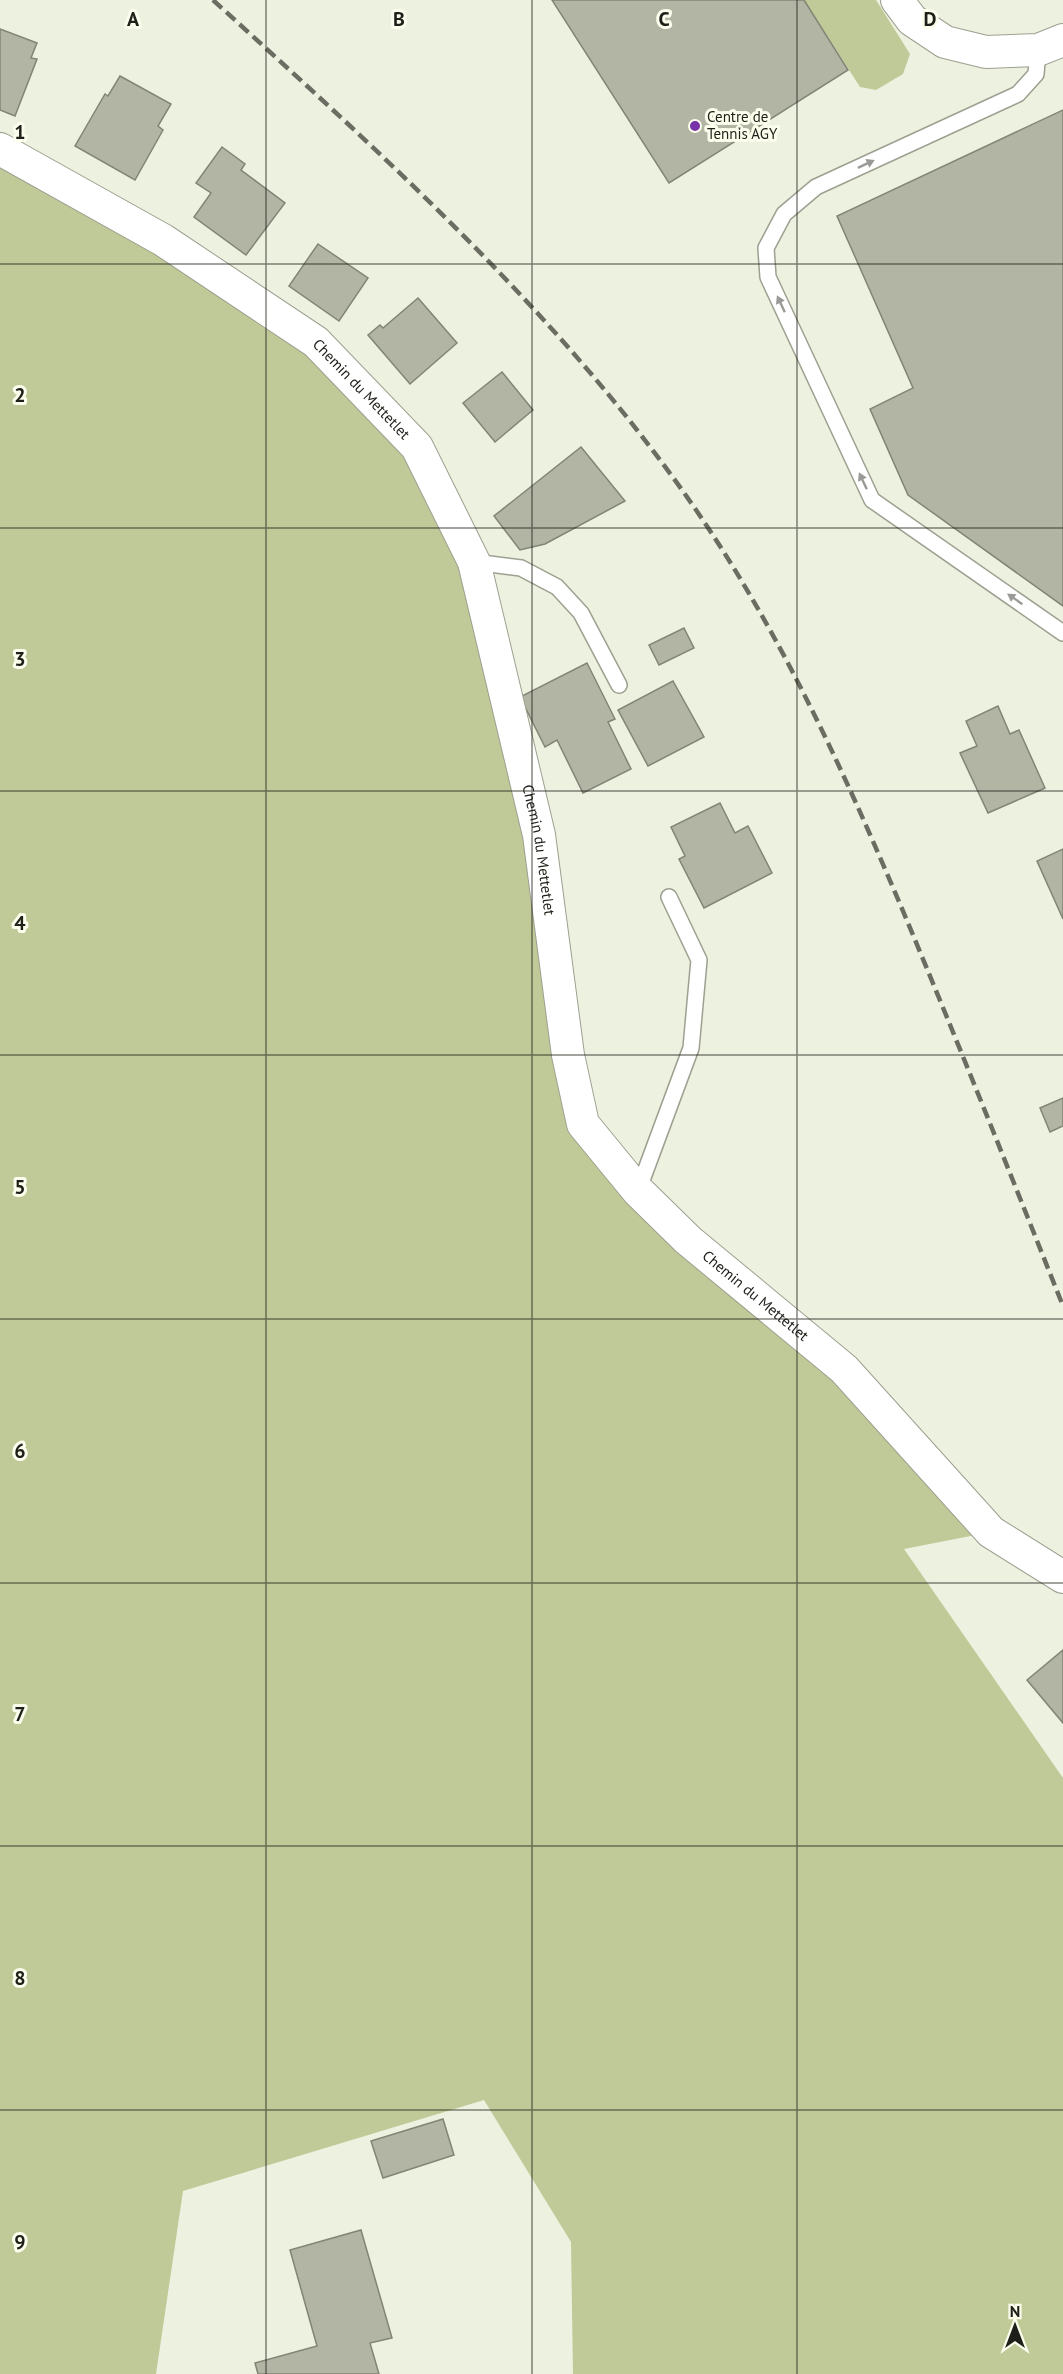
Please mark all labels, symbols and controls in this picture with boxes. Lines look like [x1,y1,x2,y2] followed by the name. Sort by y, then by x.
[127,6,140,32] text: A
[393,6,405,32] text: B
[658,6,670,32] text: C
[924,6,937,32] text: D
[707,107,778,143] place label: Centre de Tennis AGY
[14,119,26,145] text: 1
[688,119,702,133] marker: Centre de Tennis AGY
[857,158,875,168] one-way arrow
[776,296,785,313] one-way arrow
[309,335,414,443] street label: Chemin du Mettetlet
[14,382,26,408] text: 2
[859,473,868,490] one-way arrow
[1007,594,1023,605] one-way arrow
[14,646,26,672] text: 3
[518,783,559,916] street label: Chemin du Mettetlet
[14,910,26,936] text: 4
[14,1174,26,1200] text: 5
[699,1246,813,1345] street label: Chemin du Mettetlet
[14,1438,26,1464] text: 6
[14,1701,26,1727] text: 7
[14,1965,26,1991] text: 8
[14,2229,26,2255] text: 9
[985,2296,1045,2356] north arrow
[1010,2301,1020,2321] text: N

